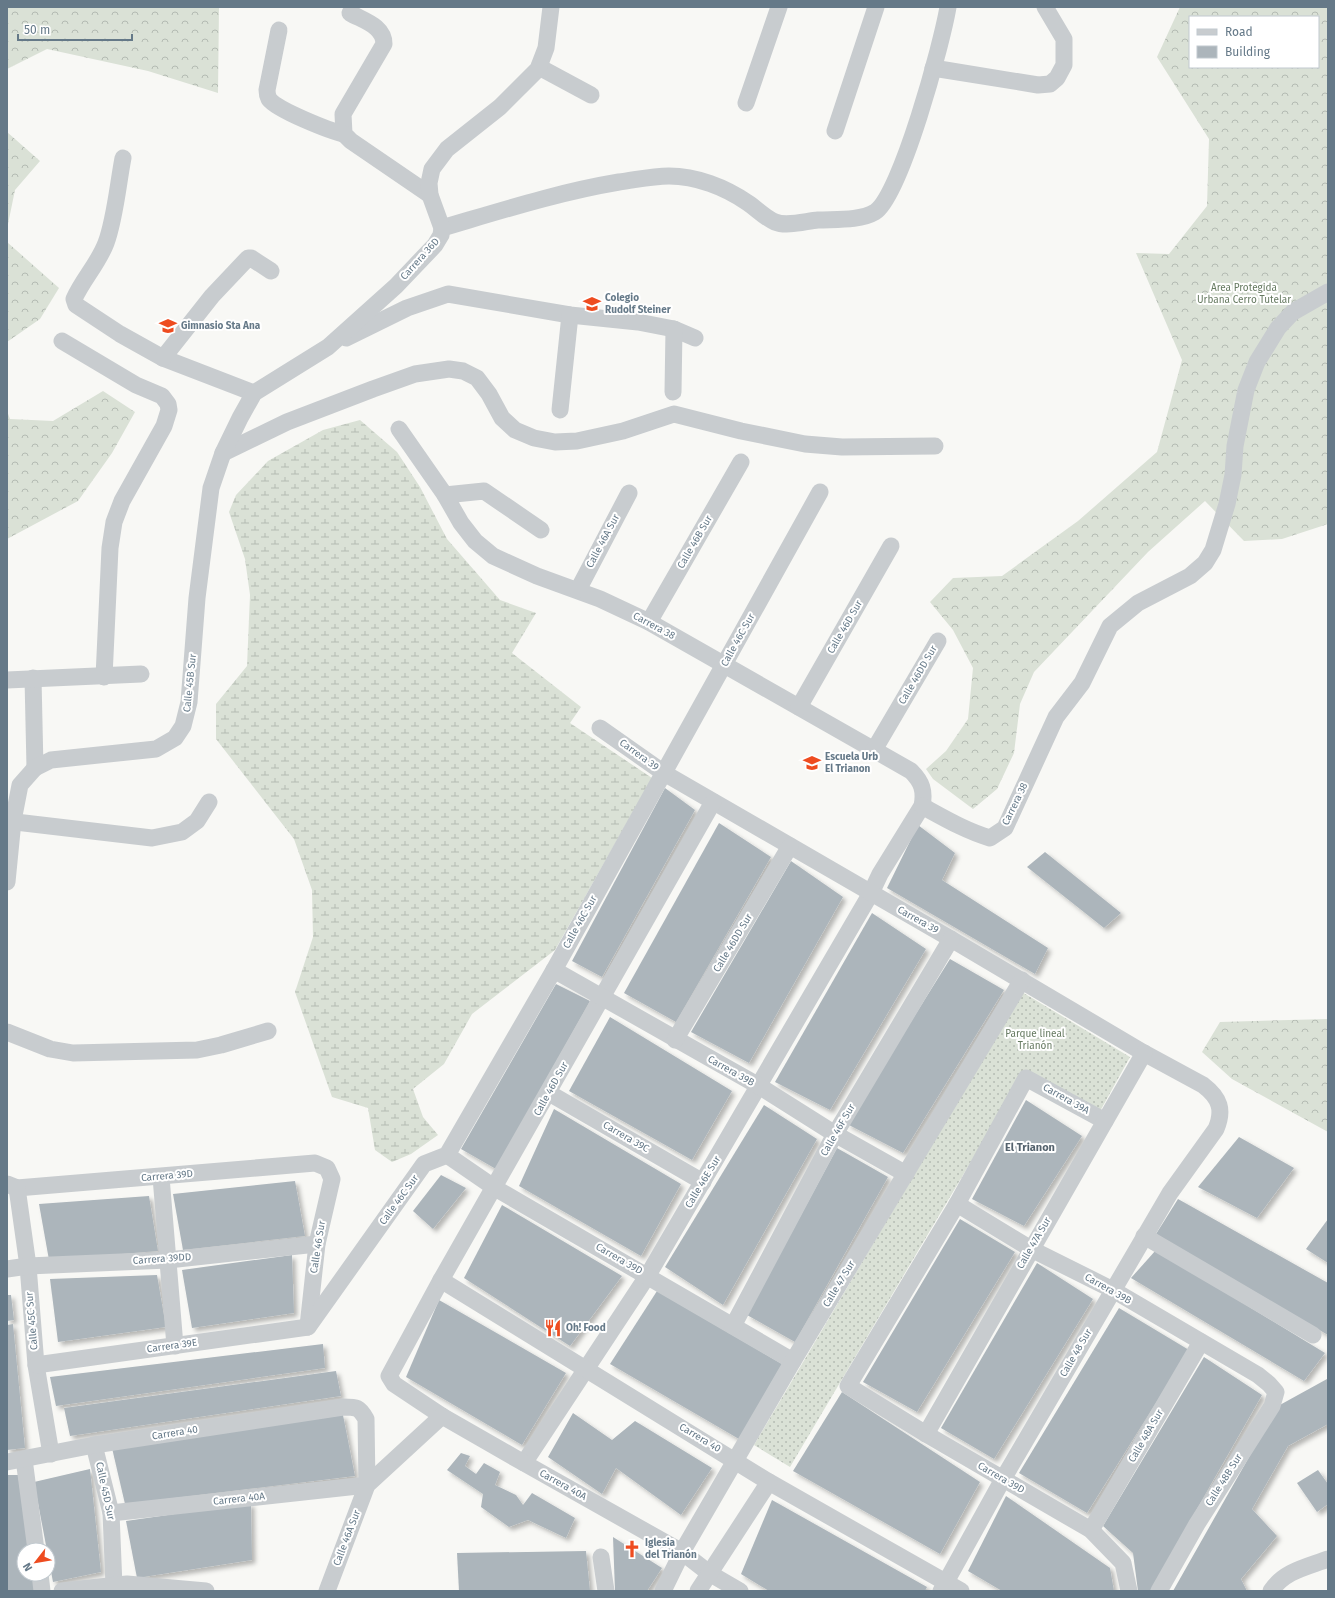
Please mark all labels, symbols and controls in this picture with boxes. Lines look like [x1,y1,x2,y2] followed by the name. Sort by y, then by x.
[18,16,132,42] scale bar
[1189,16,1319,68] legend
[24,23,50,37] text: 50 m
[1225,25,1253,39] text: Road
[1225,45,1271,59] text: Building
[398,236,442,282] street label: Carrera 36D
[1197,282,1291,306] park label: Area Protegida Urbana Cerro Tutelar
[605,292,672,316] place label: Colegio Rudolf Steiner
[582,294,602,314] school or university icon: Colegio Rudolf Steiner
[158,316,178,336] school or university icon: Gimnasio Sta Ana
[181,320,261,332] place label: Gimnasio Sta Ana
[584,512,622,570] street label: Calle 46A Sur
[675,513,715,571] street label: Calle 46B Sur
[825,598,865,656] street label: Calle 46D Sur
[631,610,678,642] street label: Carrera 38
[719,611,758,669] street label: Calle 46C Sur
[896,643,940,707] street label: Calle 46DD Sur
[181,653,199,713] street label: Calle 45B Sur
[617,737,661,773] street label: Carrera 39
[825,751,878,775] place label: Escuela Urb El Trianon
[802,753,822,773] school or university icon: Escuela Urb El Trianon
[1000,780,1031,827] street label: Carrera 38
[561,893,600,951] street label: Calle 46C Sur
[895,904,941,936] street label: Carrera 39
[711,911,755,974] street label: Calle 46DD Sur
[1005,1028,1065,1052] park label: Parque lineal Trianón
[706,1053,756,1089] street label: Carrera 39B
[531,1060,571,1118] street label: Calle 46D Sur
[1041,1081,1092,1117] street label: Carrera 39A
[818,1102,858,1158] street label: Calle 46F Sur
[601,1119,651,1155] street label: Carrera 39C
[1005,1141,1055,1154] district label: El Trianon
[683,1154,723,1210] street label: Calle 46E Sur
[141,1168,193,1184] street label: Carrera 39D
[377,1173,421,1227] street label: Calle 46C Sur
[1014,1215,1054,1271] street label: Calle 47A Sur
[308,1220,328,1274] street label: Calle 46 Sur
[593,1241,645,1277] street label: Carrera 39D
[132,1251,192,1267] street label: Carrera 39DD
[820,1258,858,1309] street label: Calle 47 Sur
[1083,1271,1133,1307] street label: Carrera 39B
[23,1291,41,1351] street label: Calle 45C Sur
[543,1318,563,1338] restaurant icon: Oh! Food
[566,1322,606,1334] place label: Oh! Food
[1057,1327,1095,1379] street label: Calle 48 Sur
[146,1337,198,1355] street label: Carrera 39E
[1126,1407,1166,1465] street label: Calle 48A Sur
[677,1421,723,1455] street label: Carrera 40
[151,1423,199,1443] street label: Carrera 40
[1203,1452,1245,1508] street label: Calle 48B Sur
[975,1460,1027,1496] street label: Carrera 39D
[93,1461,117,1521] street label: Calle 45D Sur
[537,1467,589,1503] street label: Carrera 40A
[212,1490,266,1508] street label: Carrera 40A
[331,1508,363,1568] street label: Calle 46A Sur
[645,1537,697,1561] place label: Iglesia del Trianón
[622,1539,642,1559] church icon: Iglesia del Trianón
[16,1542,56,1582] north arrow
[20,1560,35,1573] text: N

